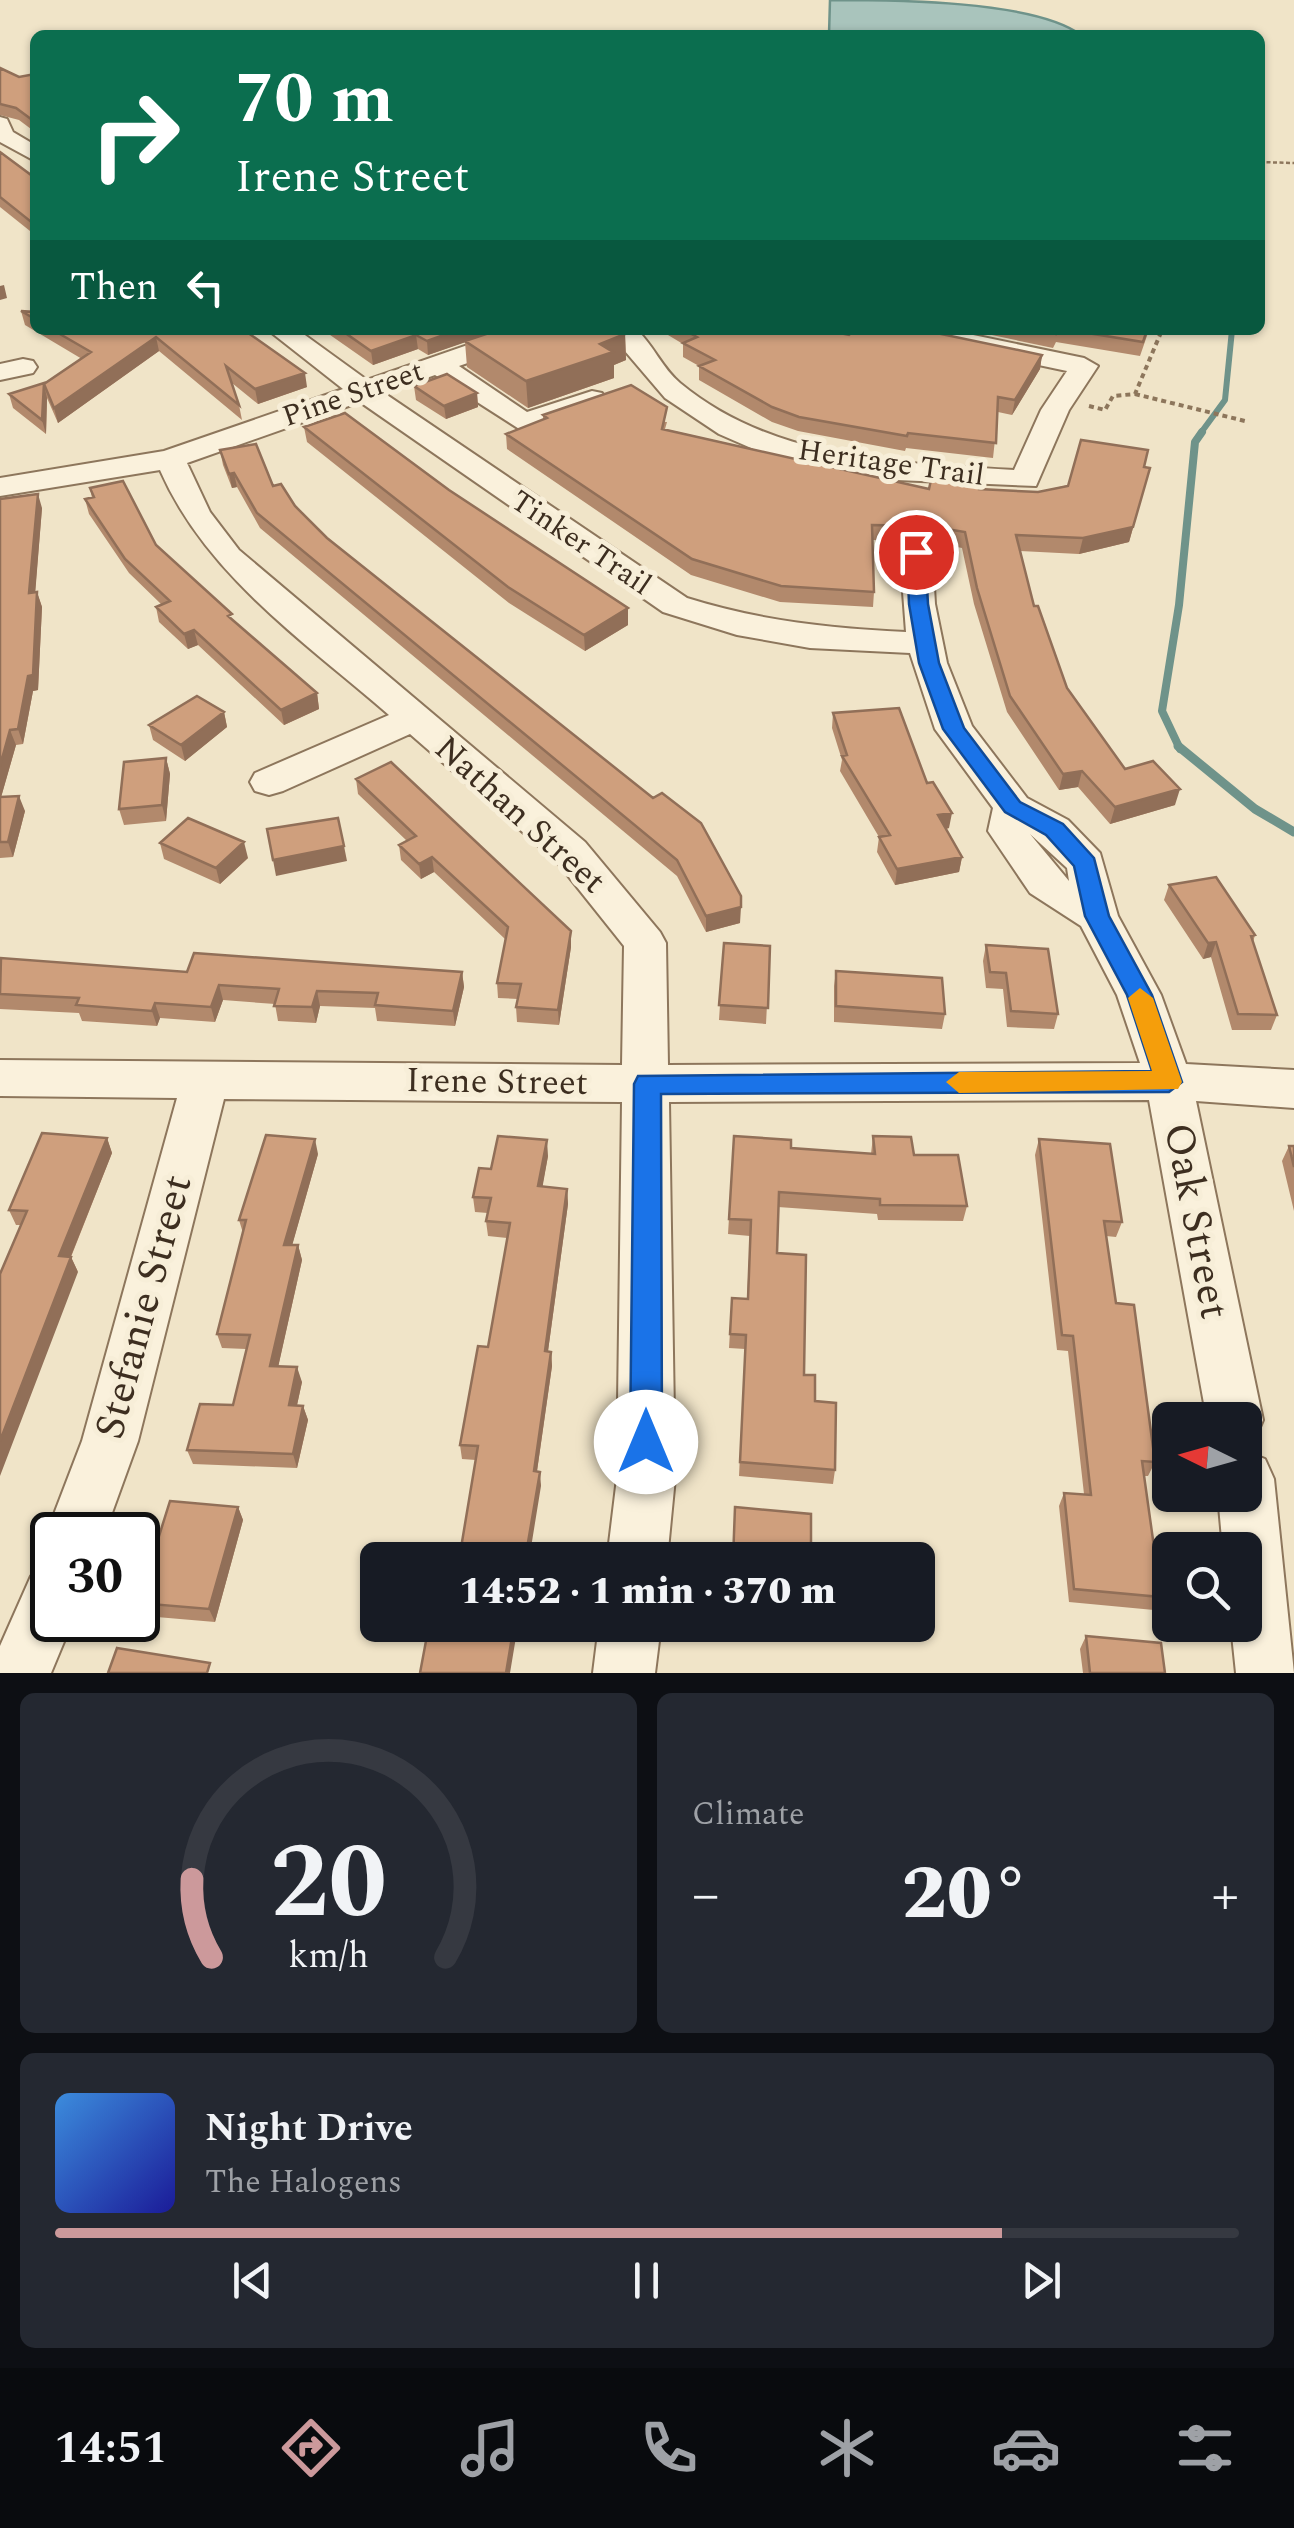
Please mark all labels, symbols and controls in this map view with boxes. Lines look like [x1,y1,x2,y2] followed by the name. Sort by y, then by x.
[235,47,394,153] text: 70 m
[70,70,200,200] icon: right
[235,143,470,212] text: Irene Street
[70,259,158,317] text: Then
[178,260,233,315] icon: left
[276,348,430,440] street label: Pine Street
[795,427,987,499] street label: Heritage Trail
[501,479,661,607] street label: Tinker Trail
[874,510,959,595] pin
[889,525,944,580] icon: arrive
[422,723,618,907] street label: Nathan Street
[405,1054,589,1110] street label: Irene Street
[1146,1118,1246,1324] street label: Oak Street
[78,1168,210,1446] street label: Stefanie Street
[594,1390,698,1494] position arrow
[1152,1402,1262,1512] north arrow
[1152,1402,1262,1642] map controls
[30,1512,160,1642] speed limit sign: 30
[1152,1532,1262,1642] button: search
[459,1563,836,1621] text: 14:52 · 1 min · 370 m
[692,1790,804,1839] text: Climate
[270,1805,387,1963] text: 20
[902,1838,1029,1952] text: 20°
[692,1854,720,1937] text: −
[1211,1854,1239,1937] text: +
[288,1929,369,1984] text: km/h
[205,2100,413,2158] text: Night Drive
[205,2158,402,2207] text: The Halogens
[225,2253,280,2308] icon: previous
[619,2253,674,2308] icon: pause
[1014,2253,1069,2308] icon: next
[276,2413,346,2483] icon: directions
[455,2413,525,2483] icon: music
[634,2413,704,2483] icon: phone
[812,2413,882,2483] icon: climate
[991,2413,1061,2483] icon: car
[1170,2413,1240,2483] icon: filters
[54,2414,167,2483] text: 14:51

